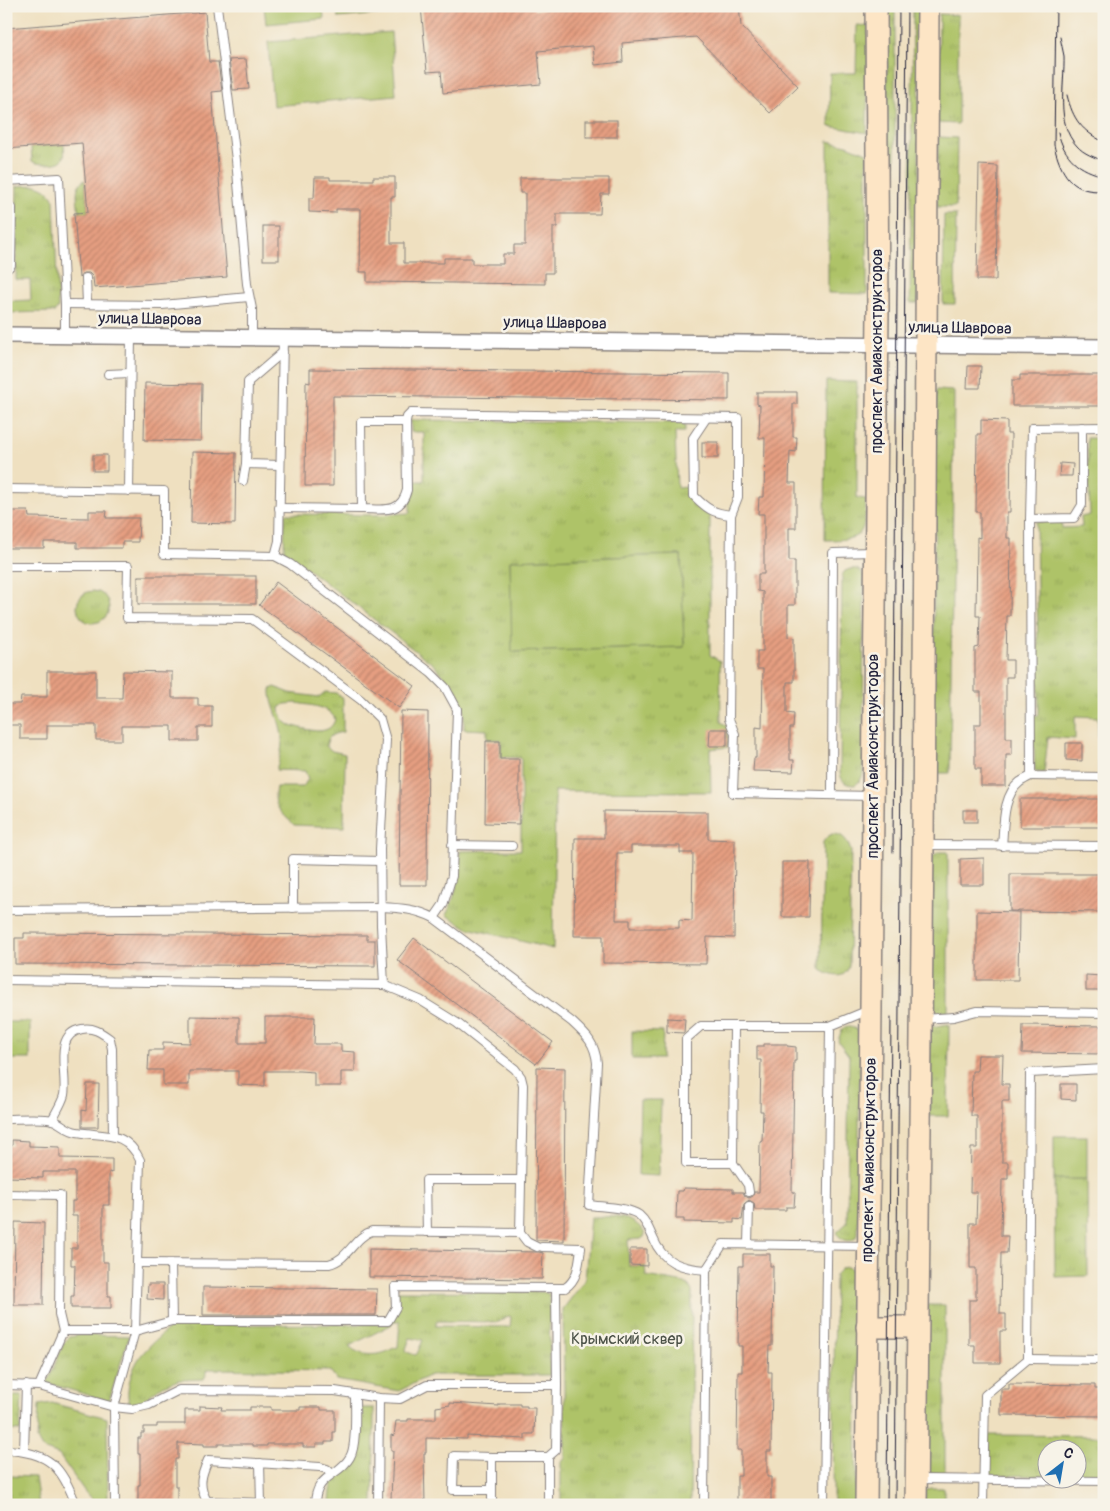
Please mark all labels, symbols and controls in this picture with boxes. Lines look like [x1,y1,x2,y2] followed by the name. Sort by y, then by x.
[867,249,887,453] street label: проспект Авиаконструкторов
[97,308,202,330] street label: улица Шаврова
[502,312,607,334] street label: улица Шаврова
[907,317,1012,339] street label: улица Шаврова
[863,654,883,858] street label: проспект Авиаконструкторов
[857,1057,881,1263] street label: проспект Авиаконструкторов
[571,1329,683,1349] park label: Крымский сквер
[1038,1438,1088,1488] north arrow
[1060,1444,1077,1463] text: С

